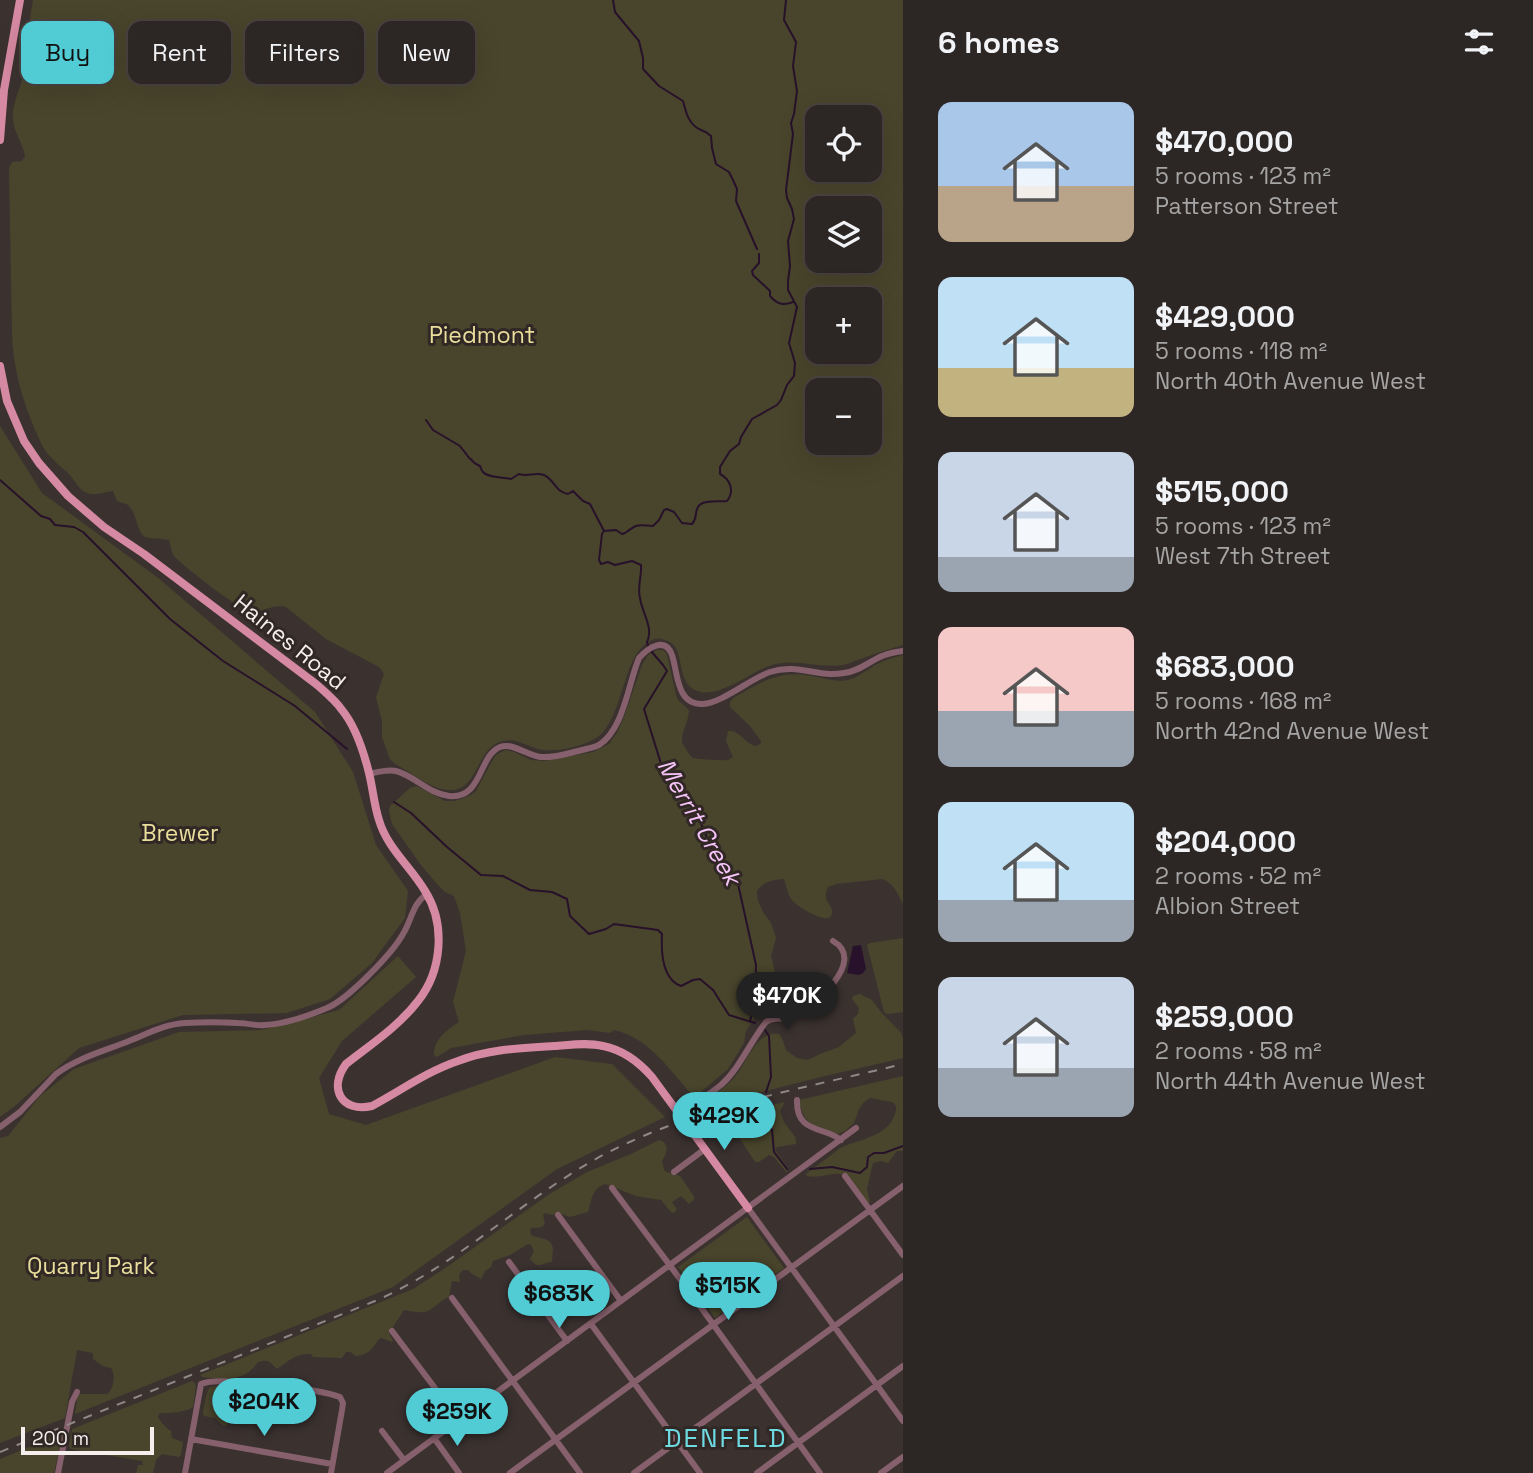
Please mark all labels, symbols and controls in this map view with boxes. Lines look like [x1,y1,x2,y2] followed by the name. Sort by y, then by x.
[21,21,114,84] chip: Buy
[128,21,231,84] chip: Rent
[245,21,364,84] chip: Filters
[378,21,475,84] chip: New
[938,23,1060,62] text: 6 homes
[1460,23,1498,61] icon: filters
[805,105,882,455] map controls
[805,105,882,182] button: locate
[1155,122,1293,161] text: $470,000
[994,130,1078,214] icon: home
[1155,161,1331,191] text: 5 rooms · 123 m²
[1155,191,1338,221] text: Patterson Street
[805,196,882,273] button: layers
[805,287,882,364] button: +
[1155,297,1295,336] text: $429,000
[994,305,1078,389] icon: home
[429,320,535,350] park label: Piedmont
[1155,336,1327,366] text: 5 rooms · 118 m²
[1155,366,1426,396] text: North 40th Avenue West
[805,378,882,455] button: −
[1155,472,1289,511] text: $515,000
[994,480,1078,564] icon: home
[1155,511,1331,541] text: 5 rooms · 123 m²
[1155,541,1331,571] text: West 7th Street
[228,587,352,697] street label: Haines Road
[1155,647,1295,686] text: $683,000
[994,655,1078,739] icon: home
[1155,686,1332,716] text: 5 rooms · 168 m²
[1155,716,1429,746] text: North 42nd Avenue West
[651,753,750,893] water label: Merrit Creek
[141,818,219,848] park label: Brewer
[1155,822,1296,861] text: $204,000
[994,830,1078,914] icon: home
[1155,861,1321,891] text: 2 rooms · 52 m²
[1155,891,1300,921] text: Albion Street
[738,972,836,1032] pin: $470K
[752,980,822,1010] text: $470K
[1155,997,1294,1036] text: $259,000
[994,1005,1078,1089] icon: home
[1155,1036,1322,1066] text: 2 rooms · 58 m²
[1155,1066,1426,1096] text: North 44th Avenue West
[675,1092,773,1152] pin: $429K
[689,1100,759,1130] text: $429K
[27,1251,155,1281] park label: Quarry Park
[679,1262,777,1322] pin: $515K
[510,1270,608,1330] pin: $683K
[695,1270,761,1300] text: $515K
[524,1278,594,1308] text: $683K
[215,1378,313,1438] pin: $204K
[228,1386,300,1416] text: $204K
[408,1388,506,1448] pin: $259K
[422,1396,492,1426] text: $259K
[664,1421,788,1455] district label: DENFELD
[21,1424,154,1456] scale bar
[32,1426,89,1451] text: 200 m

